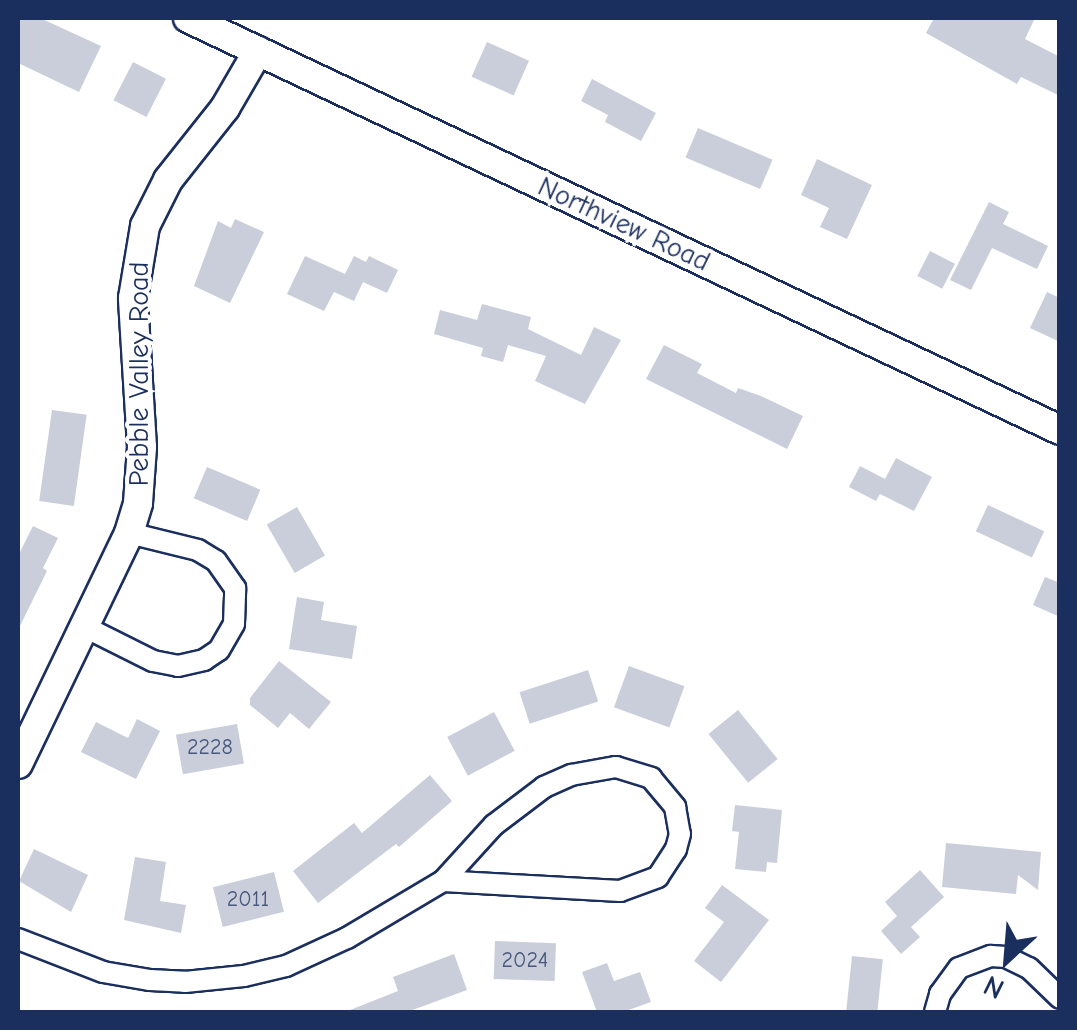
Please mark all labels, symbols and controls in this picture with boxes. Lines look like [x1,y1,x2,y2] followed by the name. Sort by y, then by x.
[533,169,715,279] street label: Northview Road
[122,262,156,486] street label: Pebble Valley Road
[187,735,233,761] house number: 2228
[227,887,269,913] house number: 2011
[957,910,1057,1010] north arrow
[502,948,548,974] house number: 2024
[979,969,1009,1005] text: N

